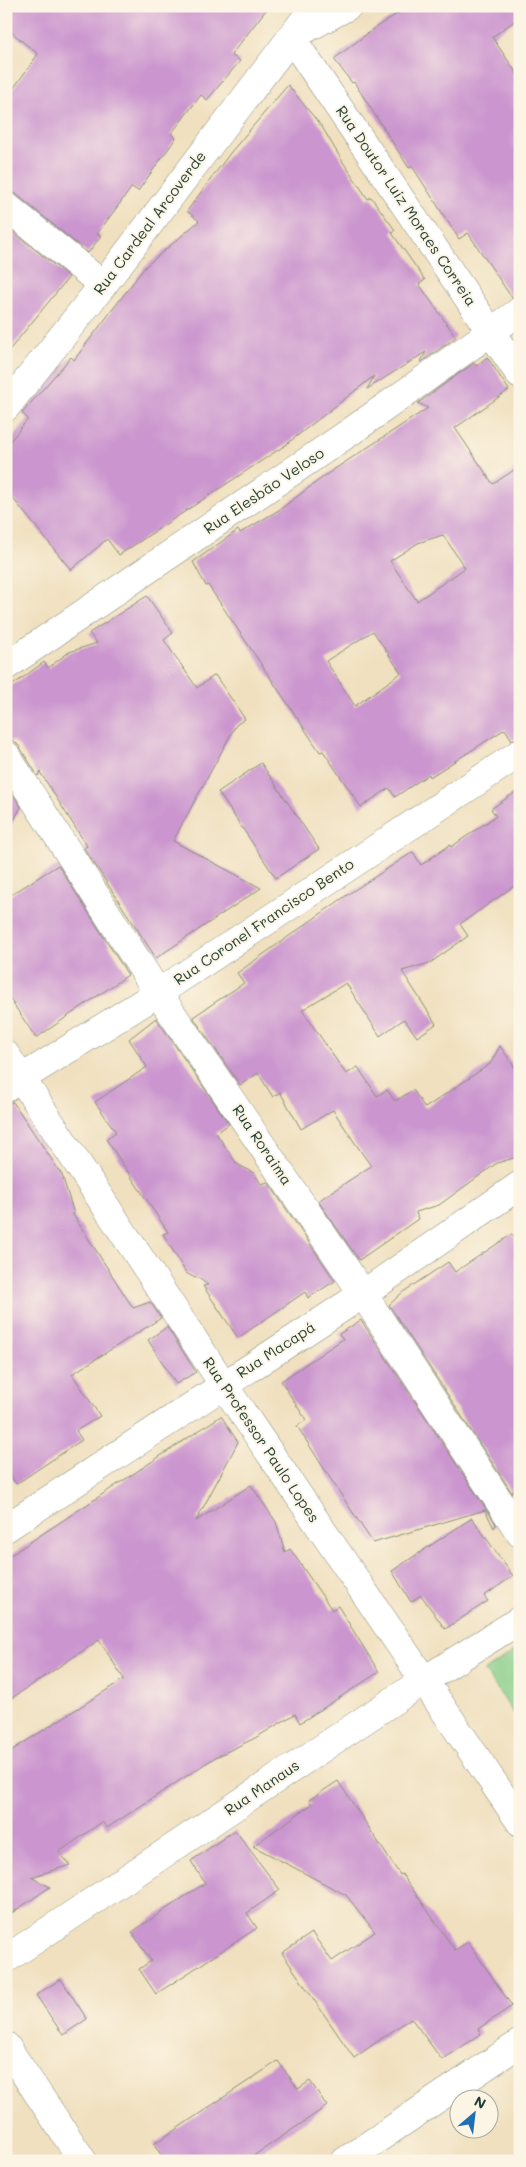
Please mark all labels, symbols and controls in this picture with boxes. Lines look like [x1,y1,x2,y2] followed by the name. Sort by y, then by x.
[332,101,482,310] street label: Rua Doutor Luiz Moraes Correia
[88,146,210,298] street label: Rua Cardeal Arcoverde
[199,442,328,538] street label: Rua Elesbão Veloso
[169,853,358,989] street label: Rua Coronel Francisco Bento
[228,1100,297,1189] street label: Rua Roraima
[232,1316,319,1382] street label: Rua Macapá
[199,1353,325,1526] street label: Rua Professor Paulo Lopes
[220,1755,303,1820] street label: Rua Manaus
[448,2090,498,2140] north arrow
[471,2091,489,2113] text: N

